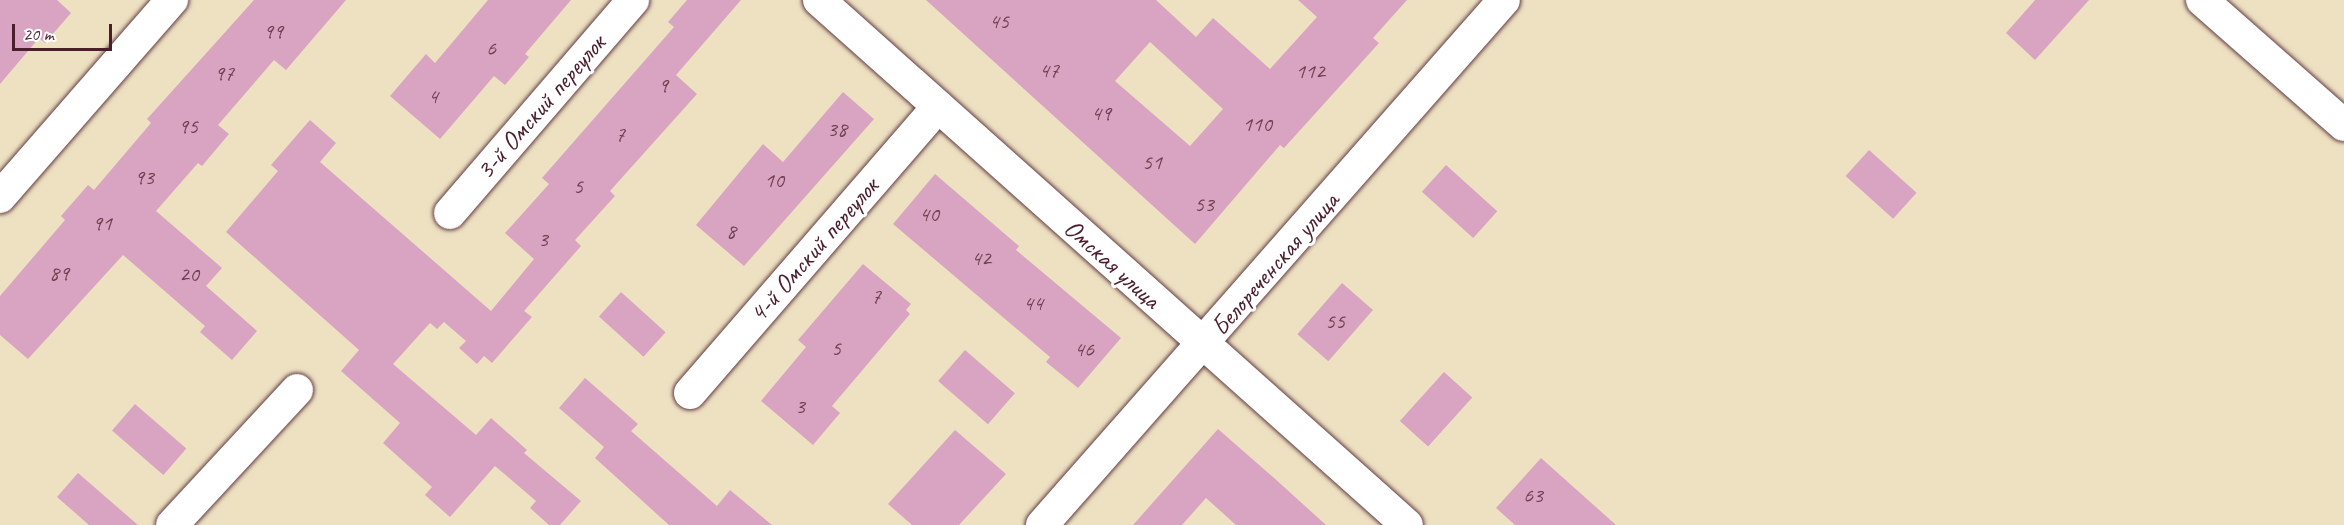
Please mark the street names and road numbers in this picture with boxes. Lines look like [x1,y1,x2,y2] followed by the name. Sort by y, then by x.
[470,28,612,186] street label: 3-й Омский переулок
[743,171,885,329] street label: 4-й Омский переулок
[1204,186,1346,342] street label: Белореченская улица
[1057,212,1167,316] street label: Омская улица

